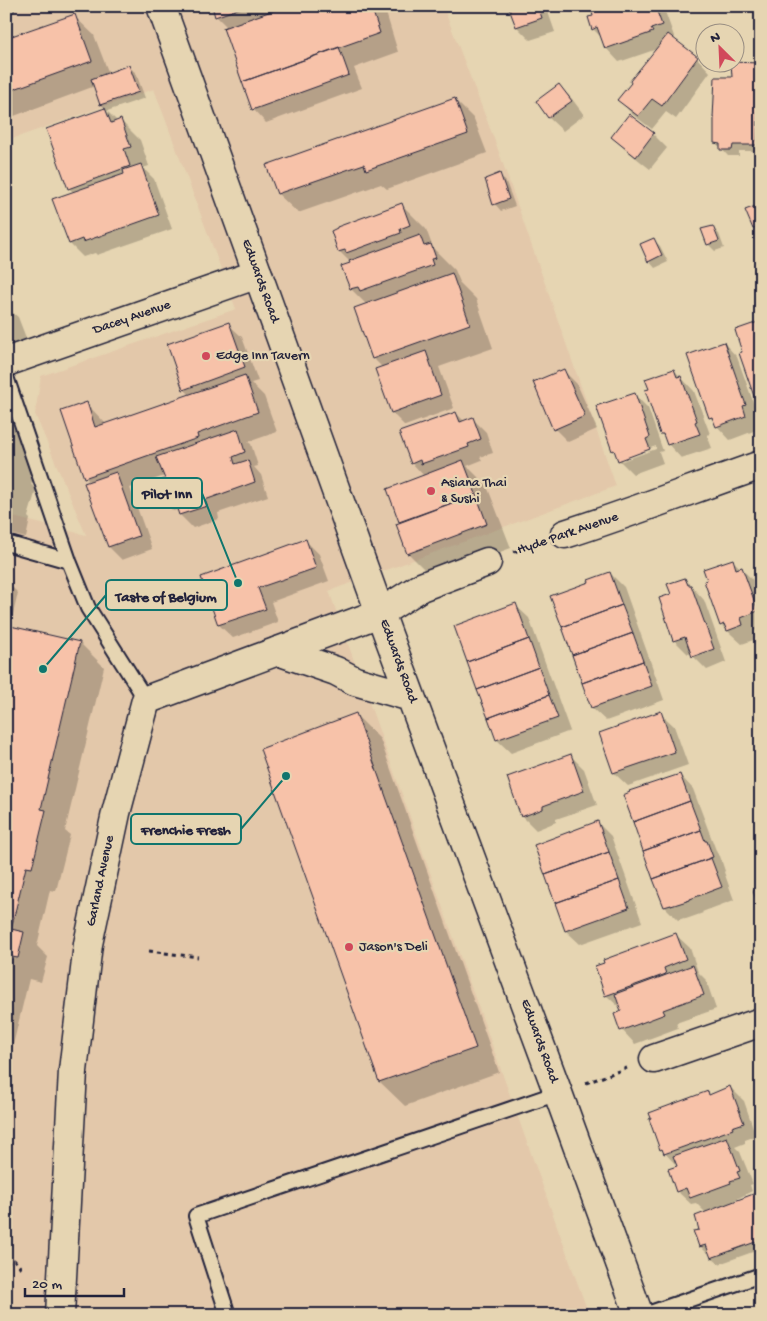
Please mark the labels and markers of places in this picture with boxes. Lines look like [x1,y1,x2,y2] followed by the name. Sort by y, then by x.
[216,348,310,365] place label: Edge Inn Tavern
[200,350,212,362] marker: Edge Inn Tavern
[441,475,507,508] place label: Asiana Thai & Sushi
[132,478,202,508] callout: Pilot Inn
[425,485,437,497] marker: Asiana Thai & Sushi
[106,580,227,610] callout: Taste of Belgium
[131,814,241,844] callout: Frenchie Fresh
[359,939,428,956] place label: Jason's Deli
[343,941,355,953] marker: Jason's Deli

